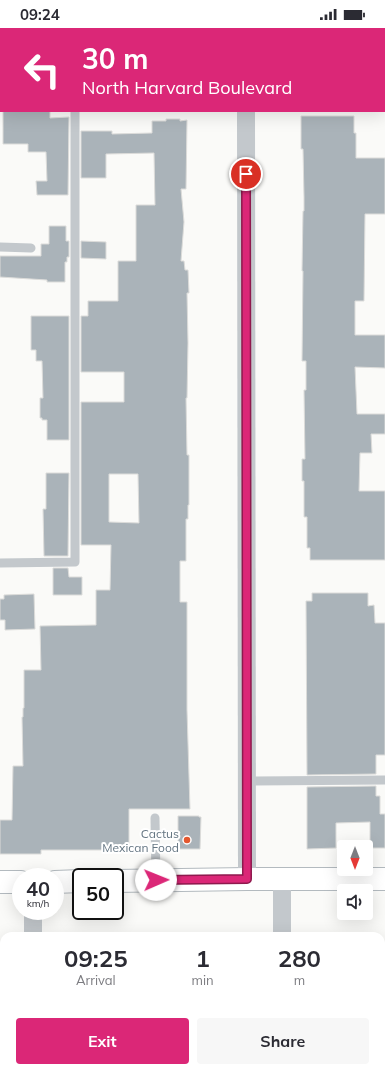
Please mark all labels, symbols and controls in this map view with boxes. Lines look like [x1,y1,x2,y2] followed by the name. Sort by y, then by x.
[20,5,60,24] text: 09:24
[82,41,148,76] text: 30 m
[16,44,68,96] icon: left
[82,76,292,99] text: North Harvard Boulevard
[229,157,263,191] pin
[235,163,257,185] icon: arrive
[102,826,179,855] place label: Cactus Mexican Food
[182,835,192,845] marker: Cactus Mexican Food
[337,840,373,876] north arrow
[337,840,373,920] map controls
[135,859,177,901] position arrow
[72,868,124,920] speed limit sign: 50
[26,876,50,901] text: 40
[337,884,373,920] button: sound
[27,897,49,910] text: km/h
[64,943,128,973] text: 09:25
[195,943,210,973] text: 1
[278,943,321,973] text: 280
[76,972,116,988] text: Arrival
[192,972,214,988] text: min
[294,972,305,988] text: m
[16,1018,189,1064] button: Exit
[197,1018,369,1064] button: Share

